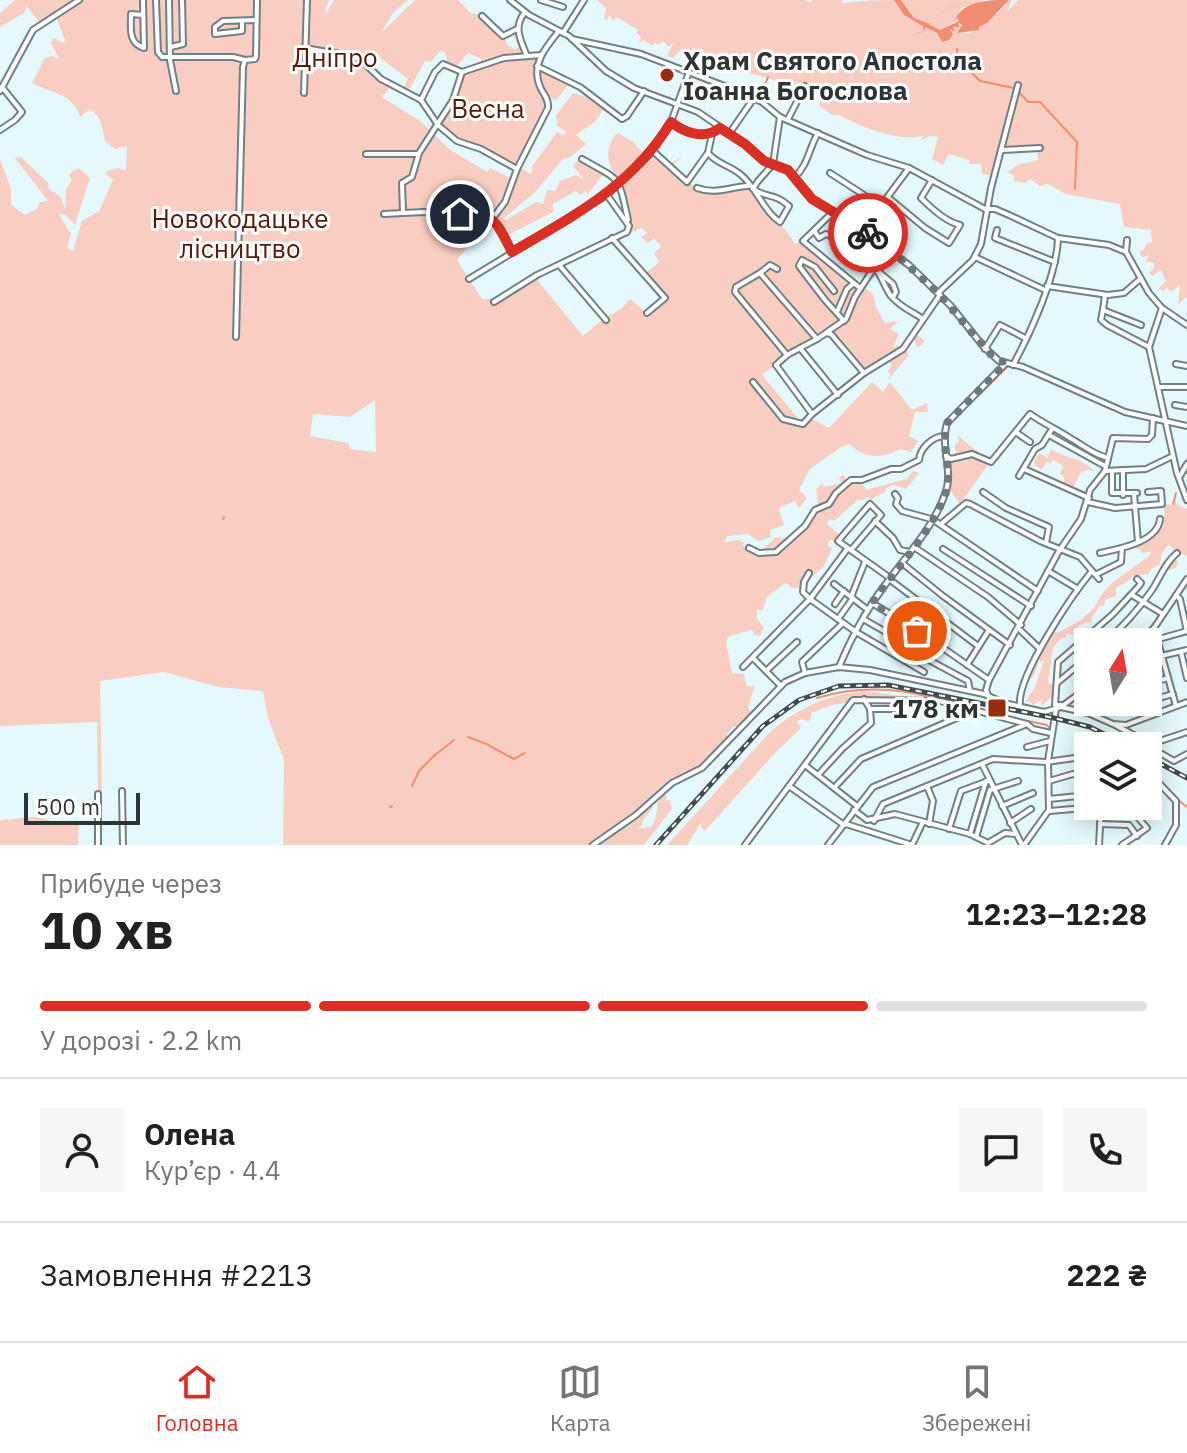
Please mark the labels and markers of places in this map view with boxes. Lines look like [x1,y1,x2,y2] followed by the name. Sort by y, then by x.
[683,43,982,107] place label: Храм Святого Апостола Іоанна Богослова
[658,66,676,84] marker: Храм Святого Апостола Іоанна Богослова
[426,180,494,248] pin
[883,597,951,665] pin
[892,691,979,725] place label: 178 км
[986,697,1008,719] marker: 178 км

